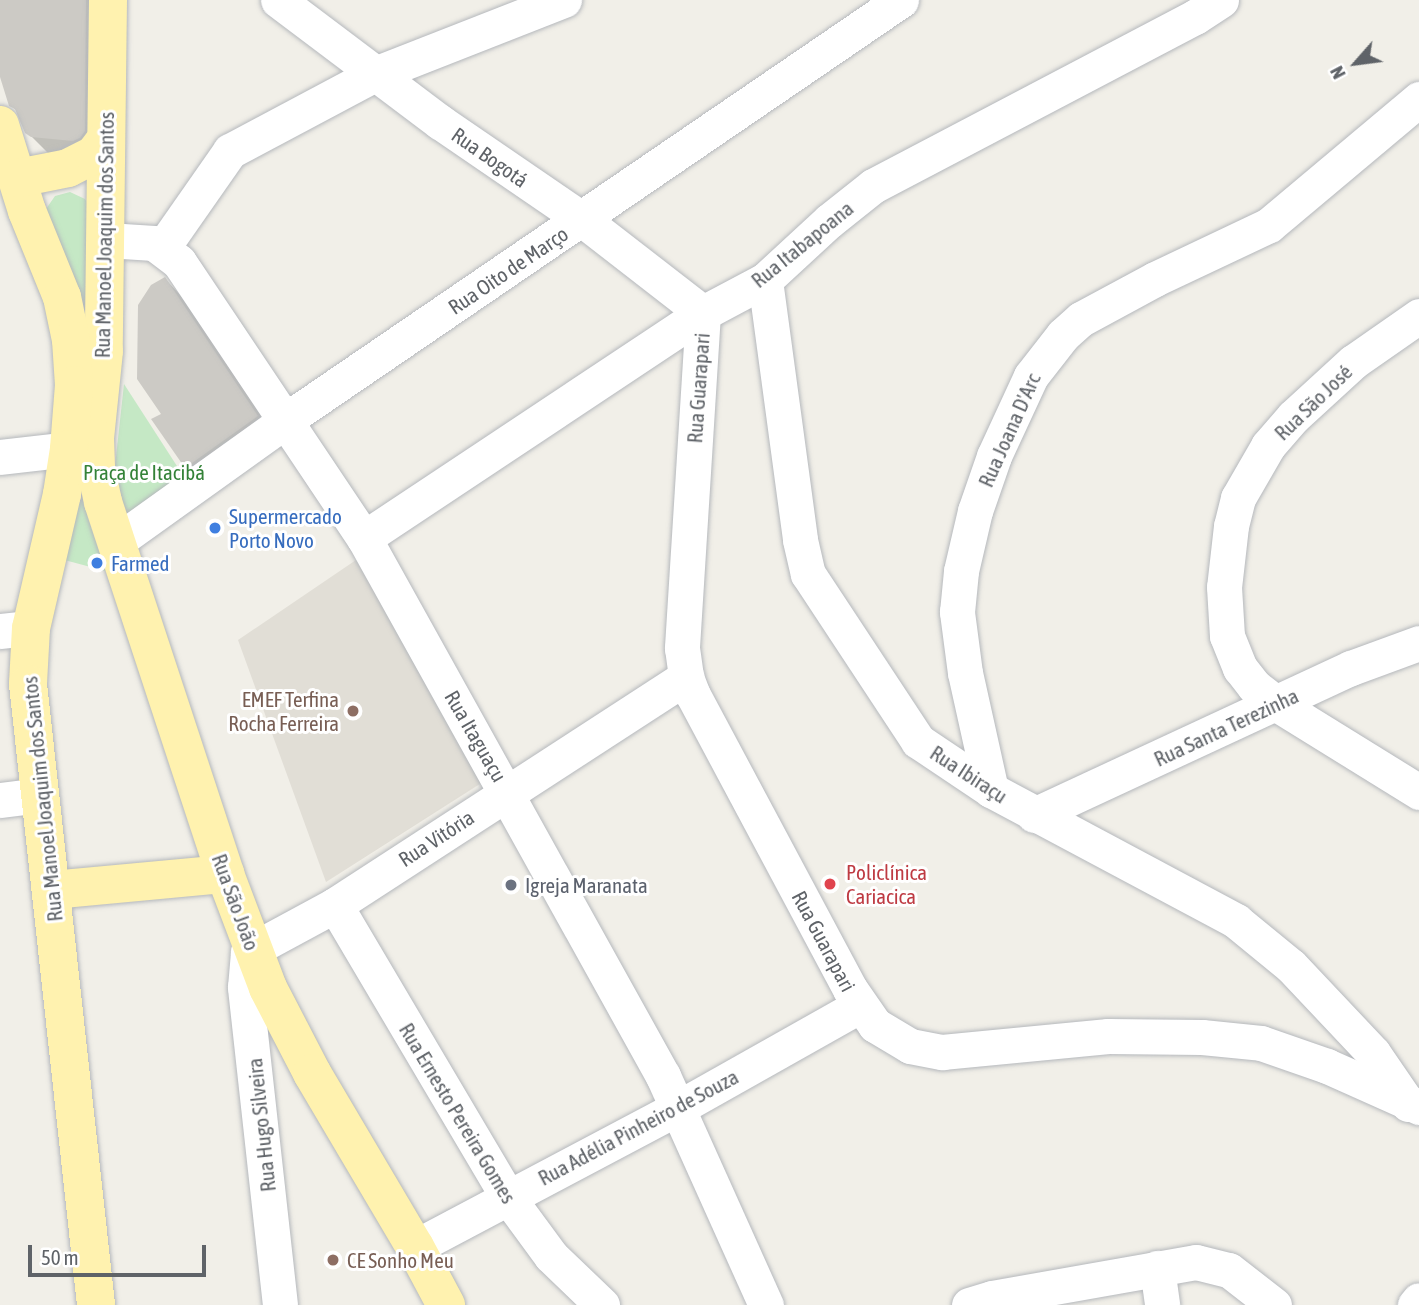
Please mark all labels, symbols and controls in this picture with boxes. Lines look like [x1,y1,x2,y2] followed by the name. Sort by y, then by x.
[1321,28,1391,98] north arrow
[1325,63,1350,83] text: N
[89,112,119,358] street label: Rua Manoel Joaquim dos Santos
[447,122,533,192] street label: Rua Bogotá
[746,195,858,293] street label: Rua Itabapoana
[443,221,573,319] street label: Rua Oito de Março
[682,332,714,444] street label: Rua Guarapari
[1269,359,1357,445] street label: Rua São José
[973,369,1045,491] street label: Rua Joana D'Arc
[83,459,205,485] park label: Praça de Itacibá
[229,503,342,553] place label: Supermercado Porto Novo
[207,520,223,536] marker: Supermercado Porto Novo
[111,550,170,576] place label: Farmed
[89,555,105,571] marker: Farmed
[17,675,67,923] street label: Rua Manoel Joaquim dos Santos
[1150,683,1302,771] street label: Rua Santa Terezinha
[228,686,339,736] place label: EMEF Terfina Rocha Ferreira
[440,686,512,786] street label: Rua Itaguaçu
[345,703,361,719] marker: EMEF Terfina Rocha Ferreira
[926,740,1012,808] street label: Rua Ibiraçu
[394,804,478,872] street label: Rua Vitória
[207,850,265,954] street label: Rua São João
[846,859,927,909] place label: Policlínica Cariacica
[525,872,648,898] place label: Igreja Maranata
[820,874,840,894] marker: Policlínica Cariacica
[503,877,519,893] marker: Igreja Maranata
[787,886,861,996] street label: Rua Guarapari
[394,1018,522,1208] street label: Rua Ernesto Pereira Gomes
[241,1057,281,1193] street label: Rua Hugo Silveira
[534,1064,742,1190] street label: Rua Adélia Pinheiro de Souza
[32,1232,210,1276] scale bar
[41,1245,79,1269] text: 50 m
[347,1247,454,1273] place label: CE Sonho Meu
[325,1252,341,1268] marker: CE Sonho Meu

